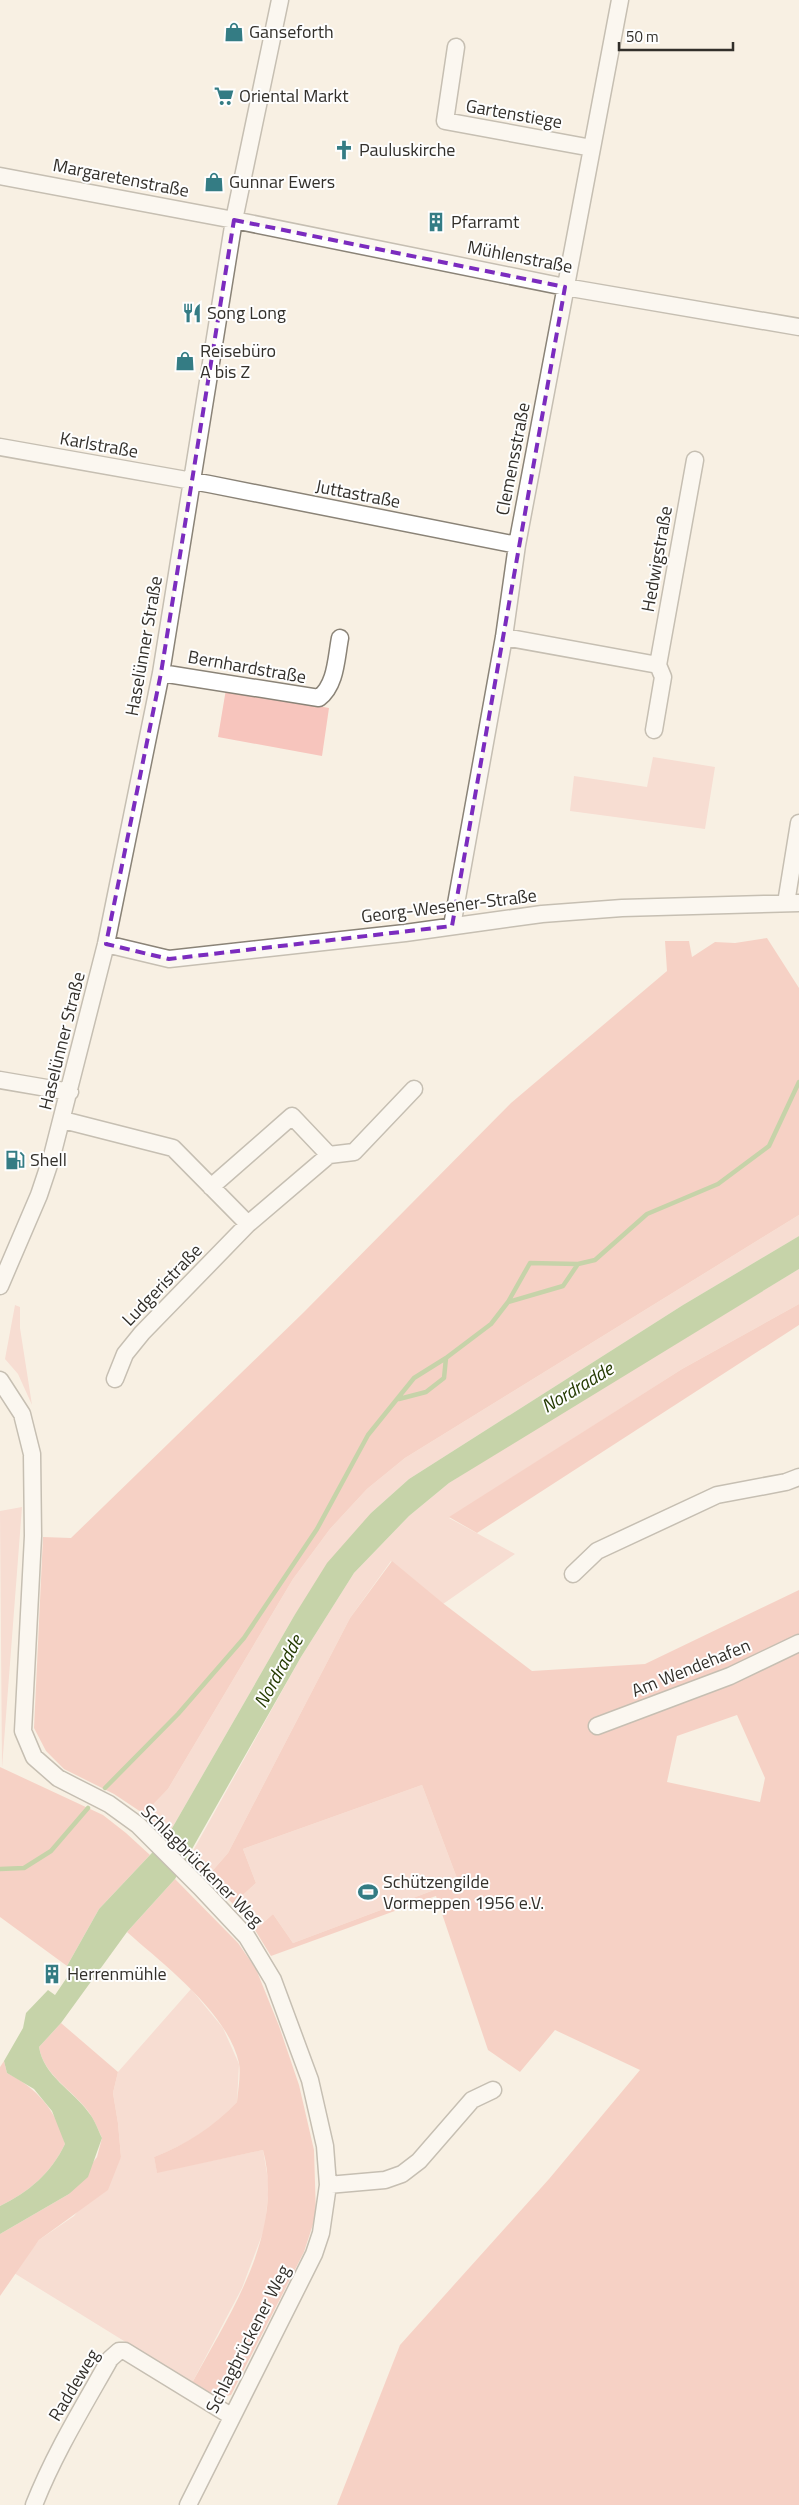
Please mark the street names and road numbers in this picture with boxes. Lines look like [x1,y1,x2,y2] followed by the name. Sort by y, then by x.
[464,92,564,135] street label: Gartenstiege
[51,151,191,204] street label: Margaretenstraße
[465,233,575,280] street label: Mühlenstraße
[488,400,537,518] street label: Clemensstraße
[58,424,140,465] street label: Karlstraße
[313,472,403,515] street label: Juttastraße
[634,504,679,614] street label: Hedwigstraße
[118,574,169,718] street label: Haselünner Straße
[186,643,308,690] street label: Bernhardstraße
[360,881,538,930] street label: Georg-Wesener-Straße
[31,969,92,1113] street label: Haselünner Straße
[115,1237,208,1332] street label: Ludgeristraße
[627,1631,754,1704] street label: Am Wendehafen
[135,1798,270,1933] street label: Schlagbrückener Weg
[198,2260,297,2418] street label: Schlagbrückener Weg
[41,2343,106,2426] street label: Raddeweg

